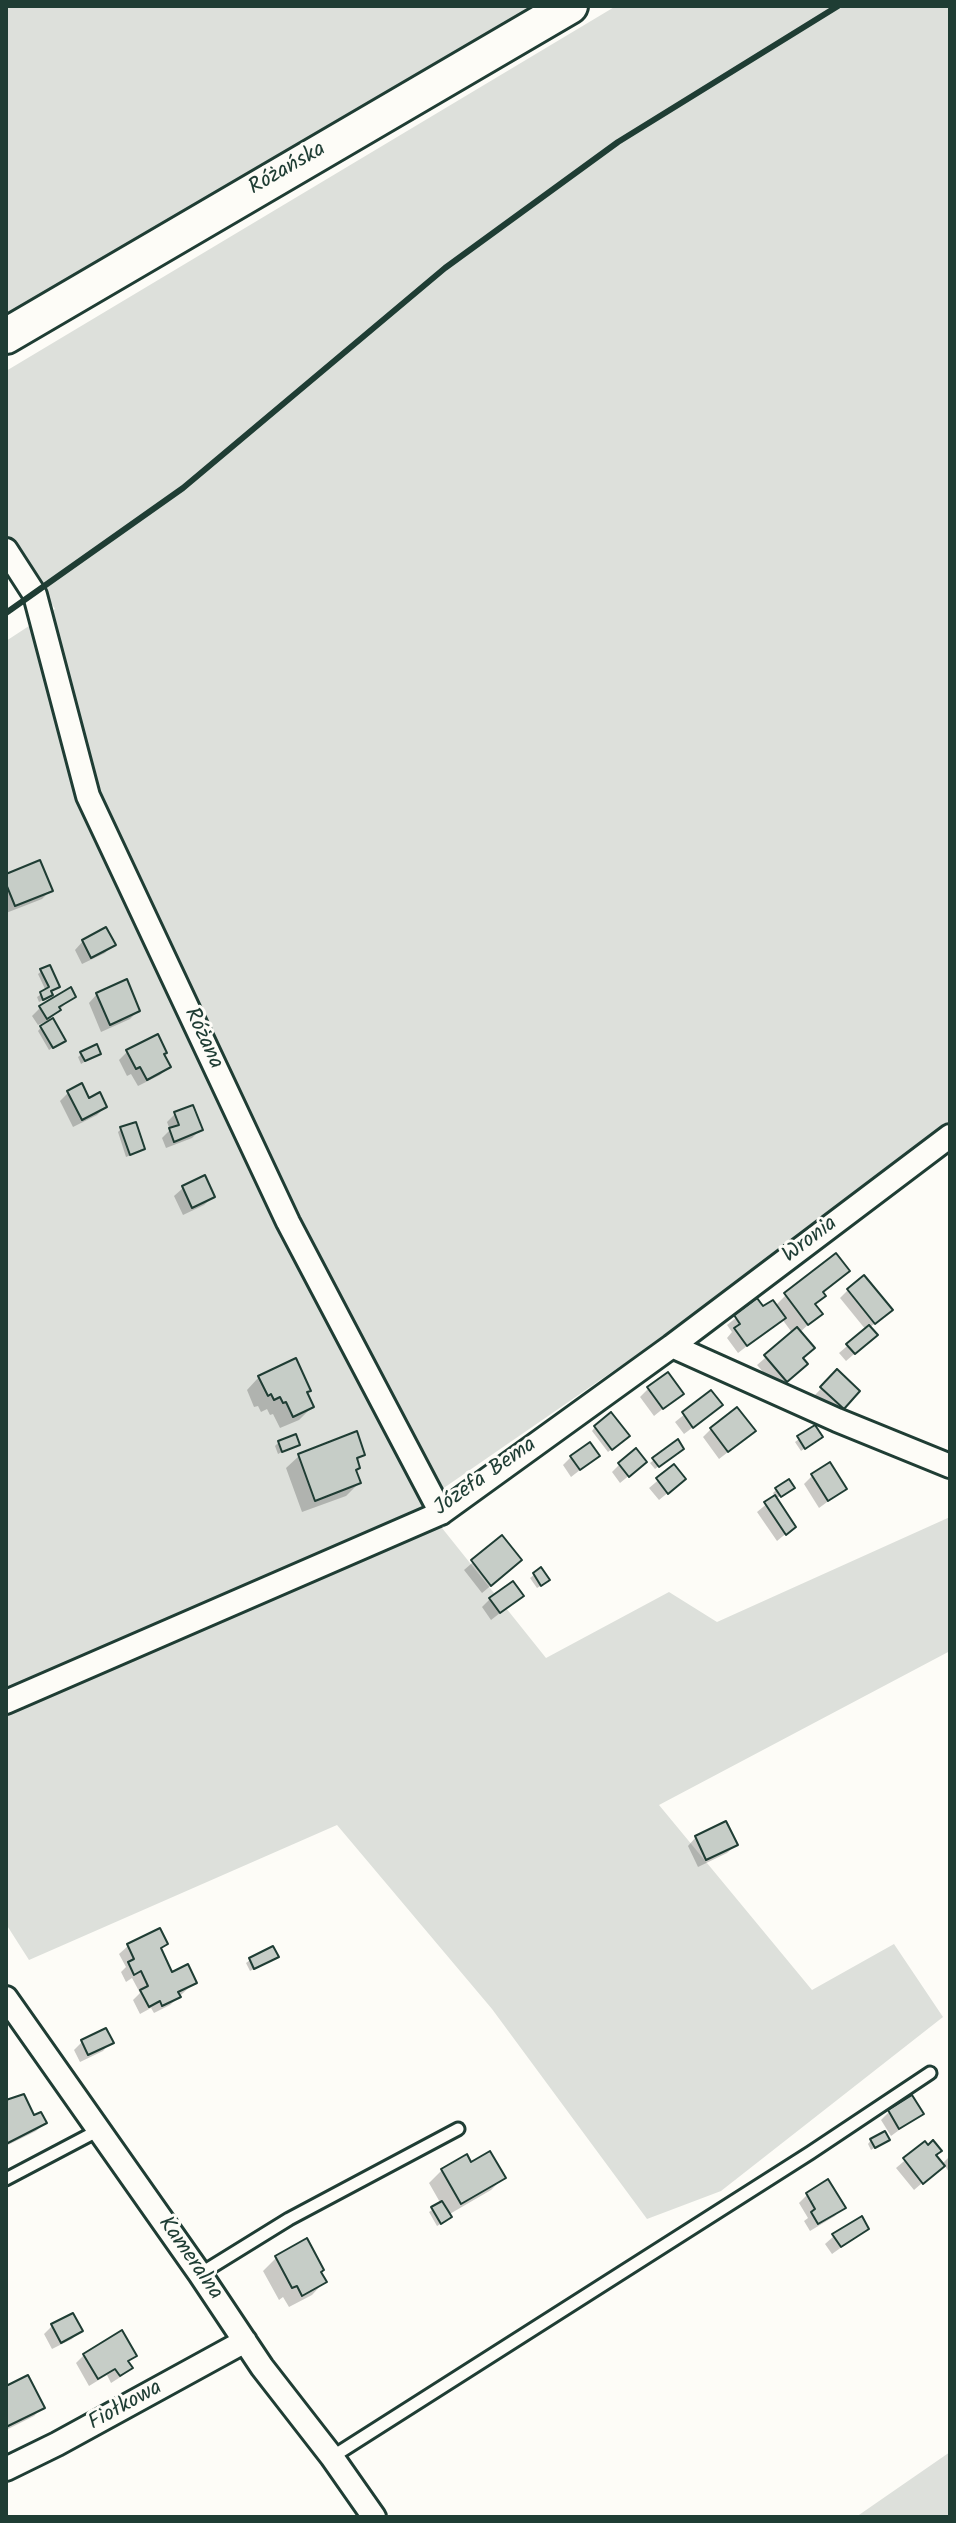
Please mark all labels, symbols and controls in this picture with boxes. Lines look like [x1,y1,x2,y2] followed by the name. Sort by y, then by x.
[245,137,331,203] street label: Różańska
[176,1004,228,1074] street label: Różana
[778,1212,844,1270] street label: Wronia
[430,1433,542,1523] street label: Józefa Bema
[151,2212,227,2306] street label: Kameralna
[85,2376,167,2438] street label: Fiołkowa

